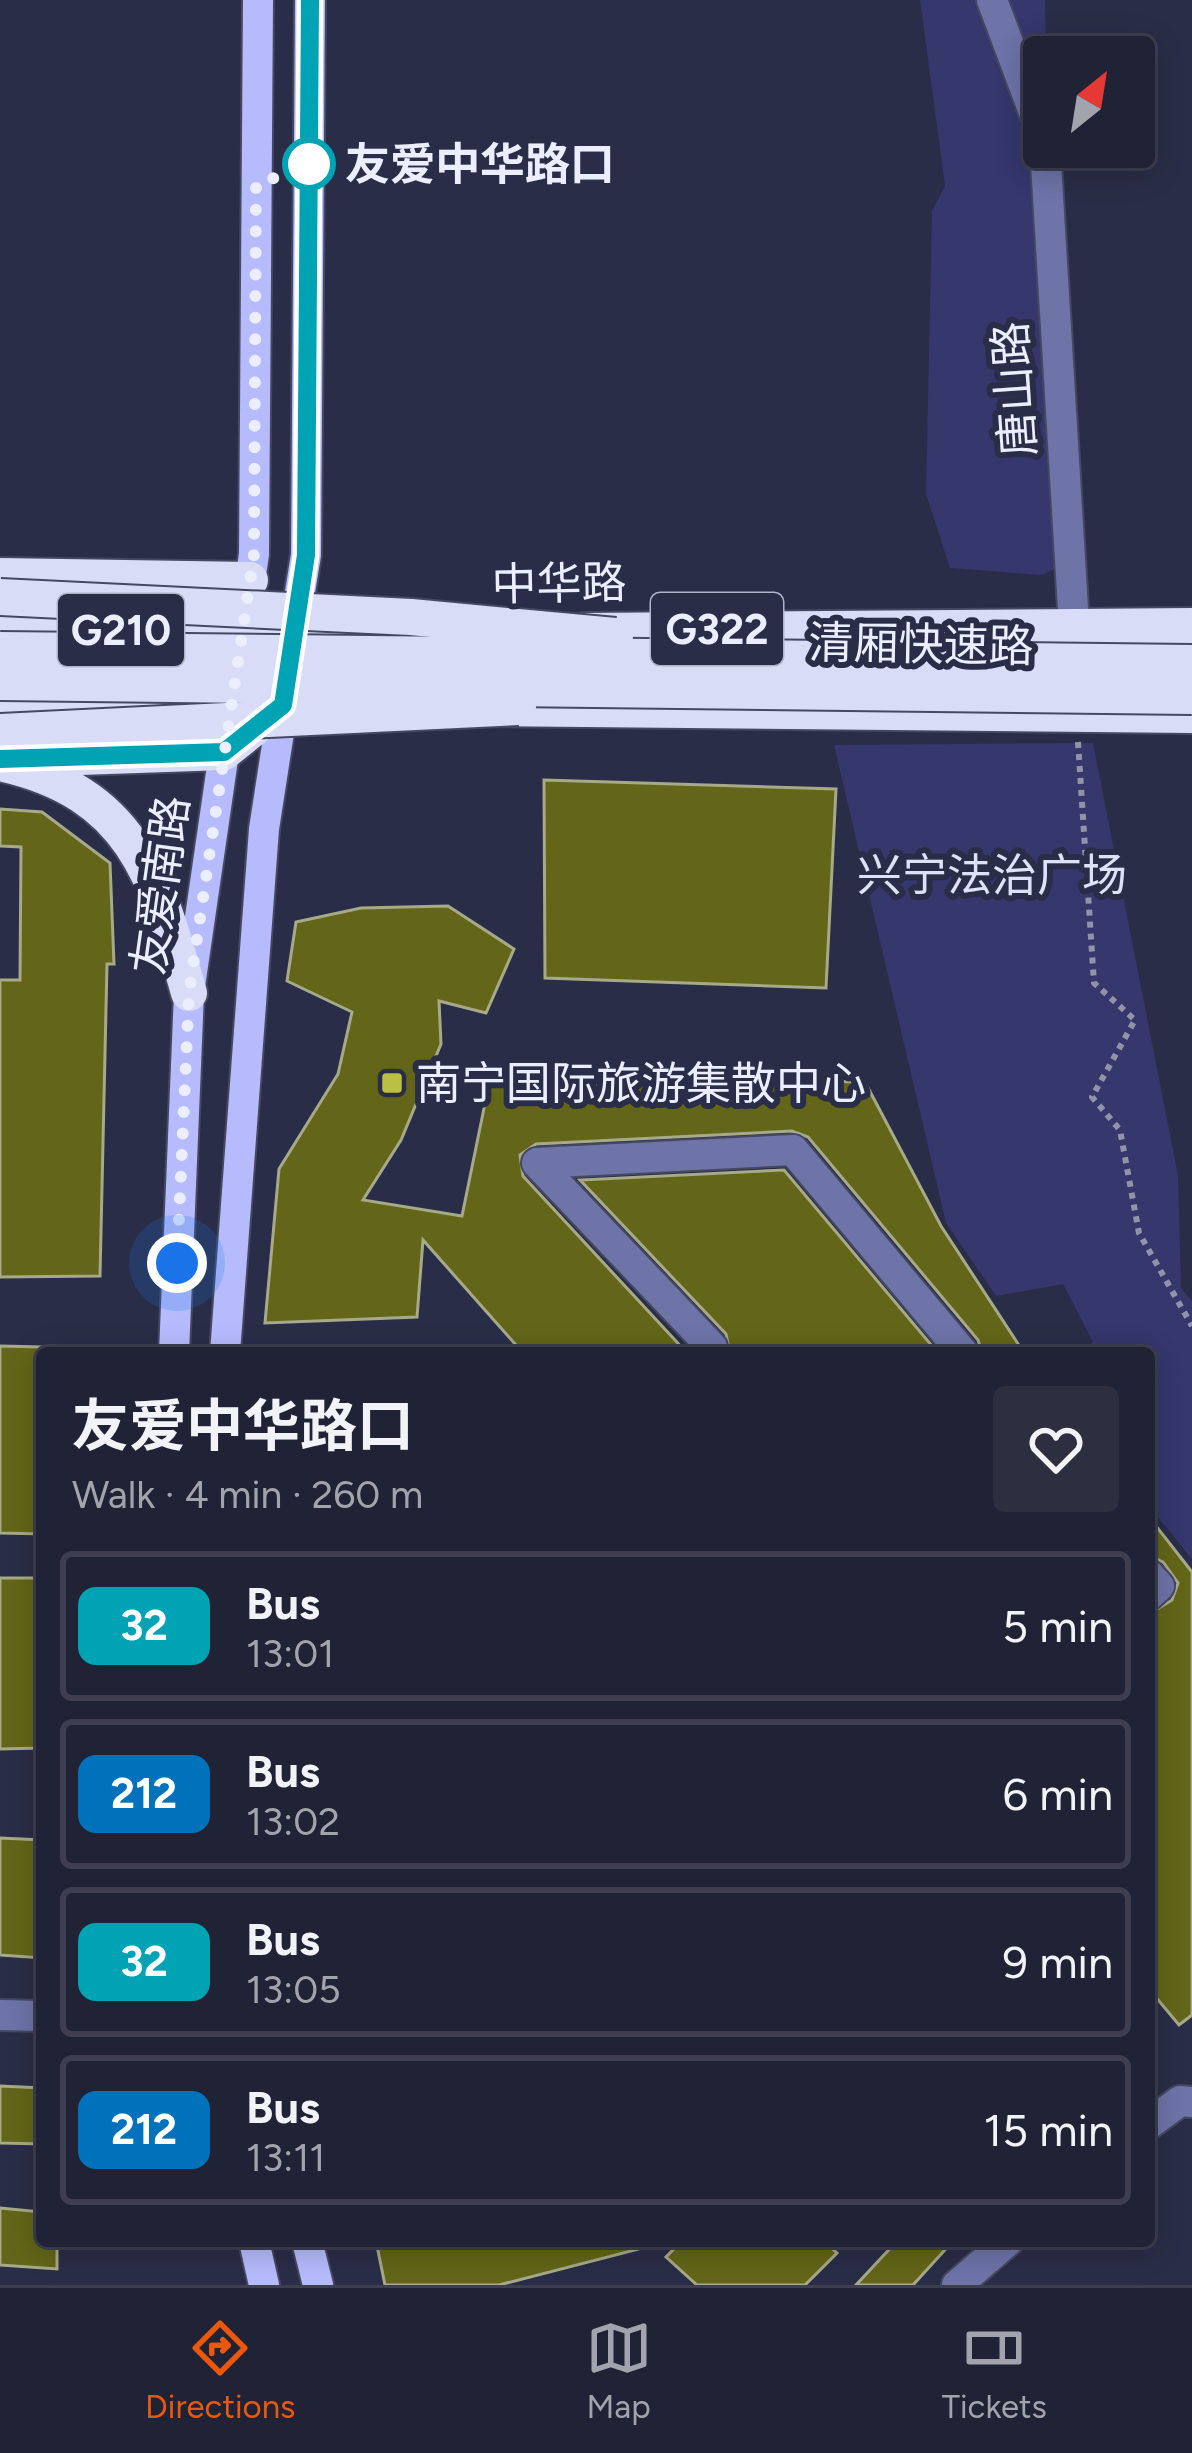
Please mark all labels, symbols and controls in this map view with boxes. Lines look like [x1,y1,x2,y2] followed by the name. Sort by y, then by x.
[1023,36,1155,168] north arrow
[1023,36,1155,168] map controls
[345,137,615,191] place label: 友爱中华路口
[284,139,334,189] marker: 友爱中华路口
[982,320,1046,458] street label: 唐山路
[491,555,627,611] street label: 中华路
[651,593,783,665] road number: G322
[58,594,184,666] road number: G210
[808,615,1034,673] street label: 清厢快速路
[121,792,199,978] street label: 友爱南路
[857,848,1127,902] park label: 兴宁法治广场
[416,1056,866,1110] place label: 南宁国际旅游集散中心
[379,1070,405,1096] marker: 南宁国际旅游集散中心
[147,1233,207,1293] your location
[993,1386,1119,1512] button: heart
[72,1392,414,1460] text: 友爱中华路口
[72,1471,423,1518] text: Walk · 4 min · 260 m
[246,1576,320,1630] text: Bus
[1002,1599,1113,1653] text: 5 min
[120,1600,168,1651] text: 32
[246,1630,334,1677] text: 13:01
[246,1744,320,1798] text: Bus
[1003,1767,1113,1821] text: 6 min
[111,1768,177,1819] text: 212
[246,1798,340,1845] text: 13:02
[246,1912,320,1966] text: Bus
[1003,1935,1113,1989] text: 9 min
[120,1936,168,1987] text: 32
[246,1966,341,2013] text: 13:05
[246,2080,320,2134] text: Bus
[984,2103,1113,2157] text: 15 min
[111,2104,177,2155] text: 212
[246,2134,325,2181] text: 13:11
[145,2315,296,2426] tab: Directions
[586,2315,652,2426] tab: Map
[942,2315,1047,2426] tab: Tickets

